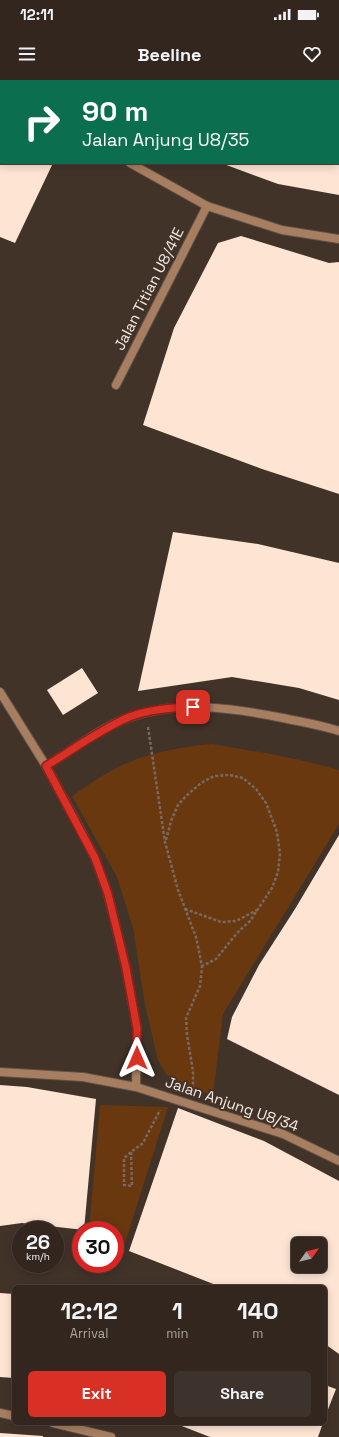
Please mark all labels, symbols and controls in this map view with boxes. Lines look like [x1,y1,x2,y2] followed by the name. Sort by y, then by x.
[20,5,54,24] text: 12:11
[16,43,38,65] icon: menu
[138,43,201,66] text: Beeline
[301,43,323,65] icon: heart
[82,93,148,129] text: 90 m
[16,96,68,148] icon: right
[82,128,249,151] text: Jalan Anjung U8/35
[109,224,188,353] street label: Jalan Titian U8/41E
[176,690,210,724] pin
[182,696,204,718] icon: arrive
[116,1037,158,1079] position arrow
[163,1072,301,1135] street label: Jalan Anjung U8/34
[72,1221,124,1273] speed limit sign: 30
[26,1229,50,1255] text: 26
[291,1237,327,1273] north arrow
[291,1237,327,1273] map controls
[26,1250,50,1263] text: km/h
[60,1295,118,1326] text: 12:12
[172,1295,183,1326] text: 1
[237,1295,279,1326] text: 140
[70,1325,108,1342] text: Arrival
[166,1325,189,1342] text: min
[252,1325,263,1342] text: m
[28,1371,166,1417] button: Exit
[174,1371,311,1417] button: Share

